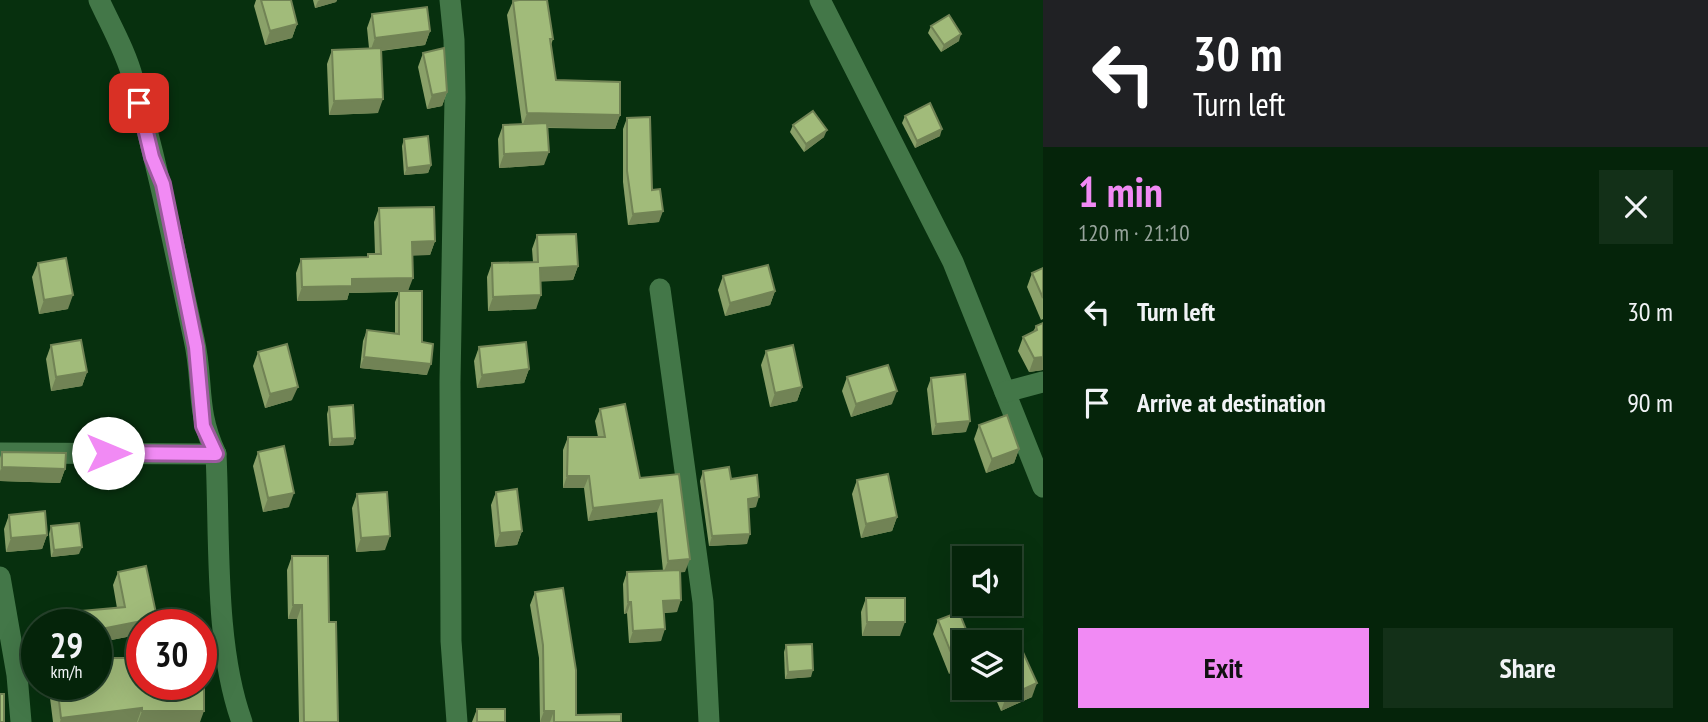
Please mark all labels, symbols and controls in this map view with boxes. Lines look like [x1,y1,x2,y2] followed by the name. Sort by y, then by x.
[1193,21,1282,85] text: 30 m
[1078,28,1169,119] icon: left
[109,73,169,133] pin
[1193,83,1285,125] text: Turn left
[120,84,158,122] icon: arrive
[1078,164,1163,219] text: 1 min
[1599,170,1673,244] button: close
[1078,218,1190,247] text: 120 m · 21:10
[1078,293,1116,331] icon: left
[1137,295,1215,328] text: Turn left
[1627,295,1673,328] text: 30 m
[1078,384,1116,422] icon: arrive
[1137,386,1326,419] text: Arrive at destination
[1627,386,1673,419] text: 90 m
[71,416,145,490] position arrow
[952,546,1022,700] map controls
[952,546,1022,616] button: sound
[126,609,217,700] speed limit sign: 30
[50,622,83,668] text: 29
[1078,628,1369,708] button: Exit
[1383,628,1673,708] button: Share
[952,630,1022,700] button: layers
[51,660,82,683] text: km/h

